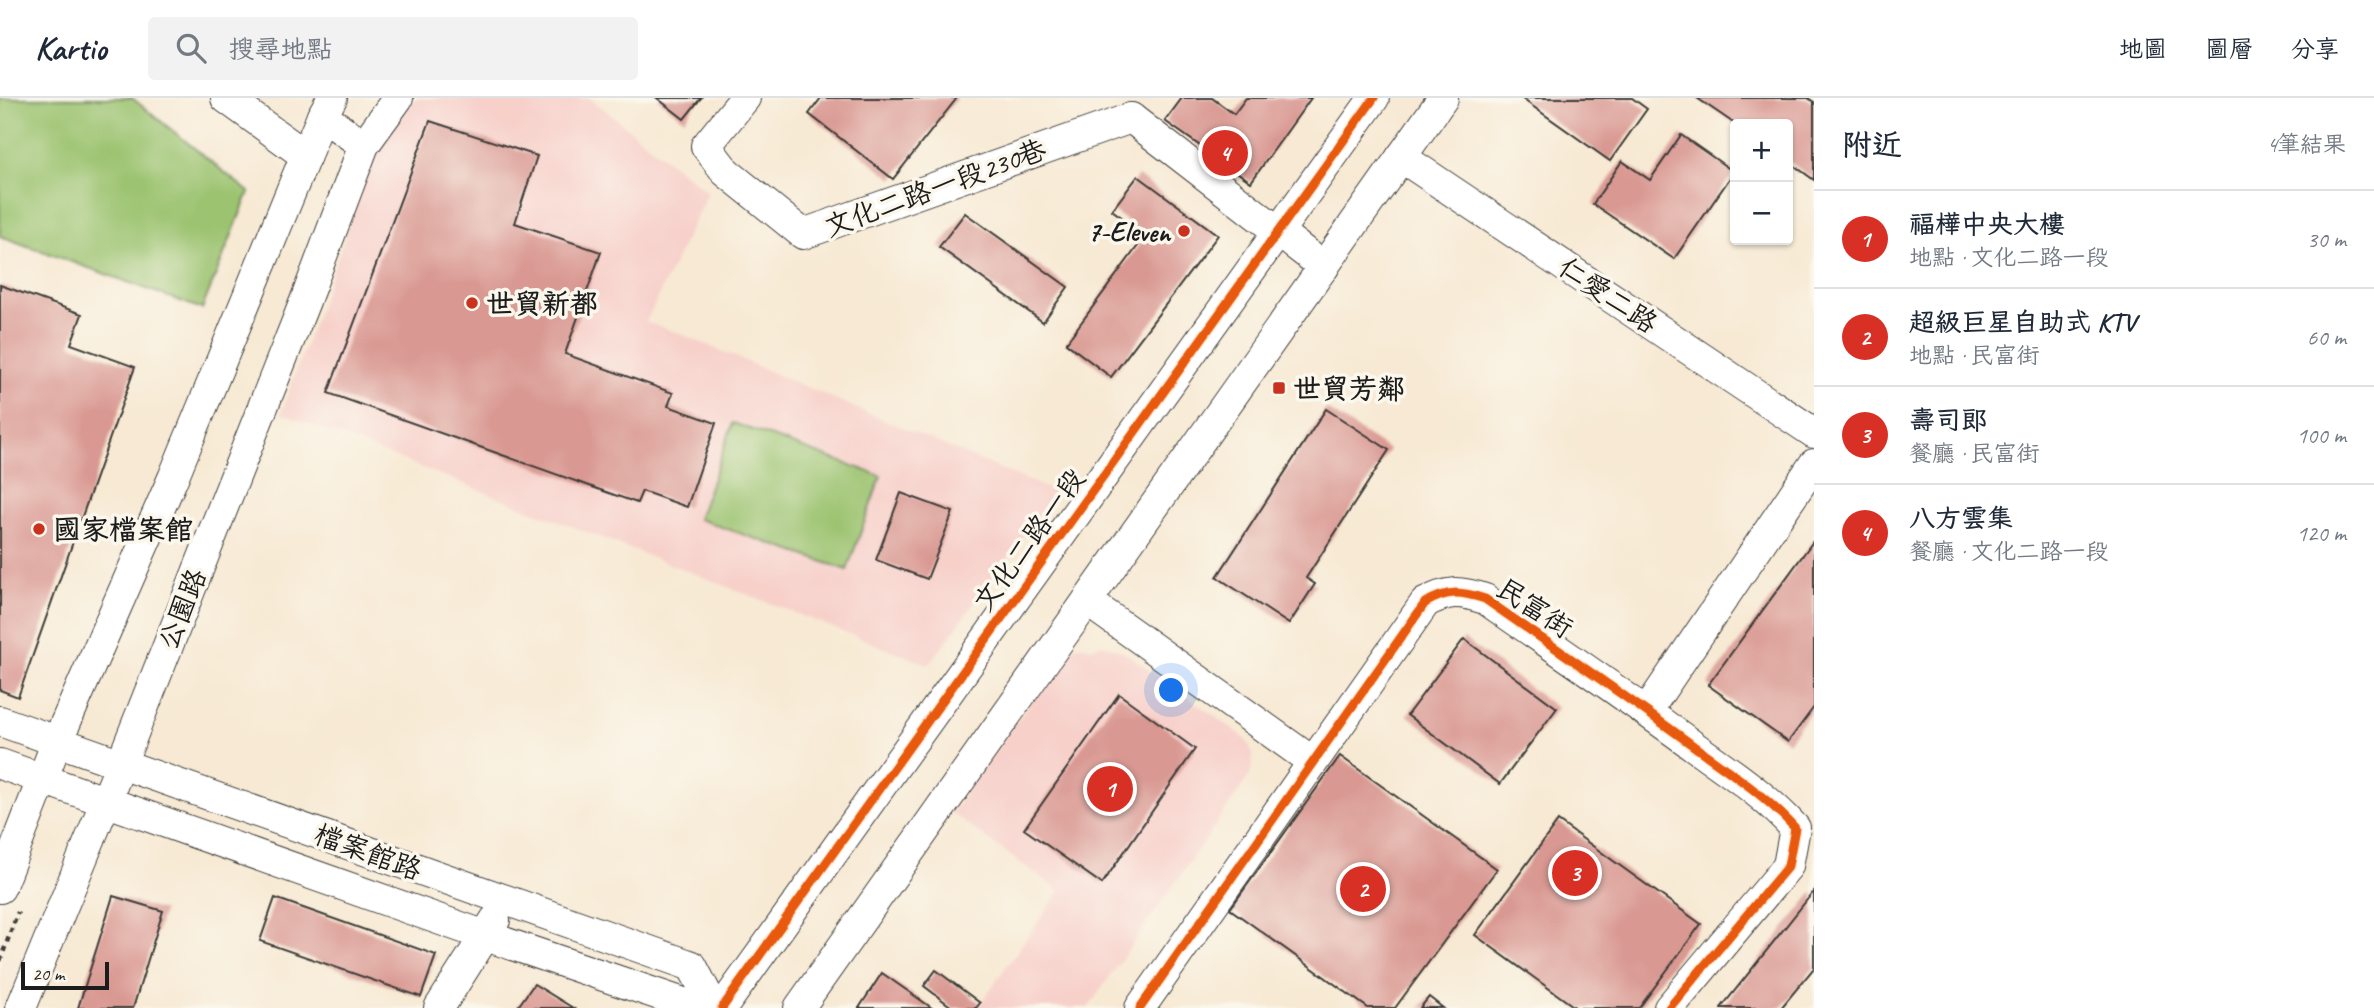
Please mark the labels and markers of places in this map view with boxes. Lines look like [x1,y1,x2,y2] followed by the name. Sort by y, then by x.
[1202,127,1248,179] pin: 4
[1088,214,1172,249] place label: 7-Eleven
[1176,223,1192,239] marker: 7-Eleven
[486,286,598,321] place label: 世貿新都
[464,295,480,311] marker: 世貿新都
[1293,371,1405,406] place label: 世貿芳鄰
[1271,380,1287,396] marker: 世貿芳鄰
[53,512,193,547] place label: 國家檔案館
[31,521,47,537] marker: 國家檔案館
[1087,763,1133,815] pin: 1
[1552,847,1598,899] pin: 3
[1340,863,1386,915] pin: 2

